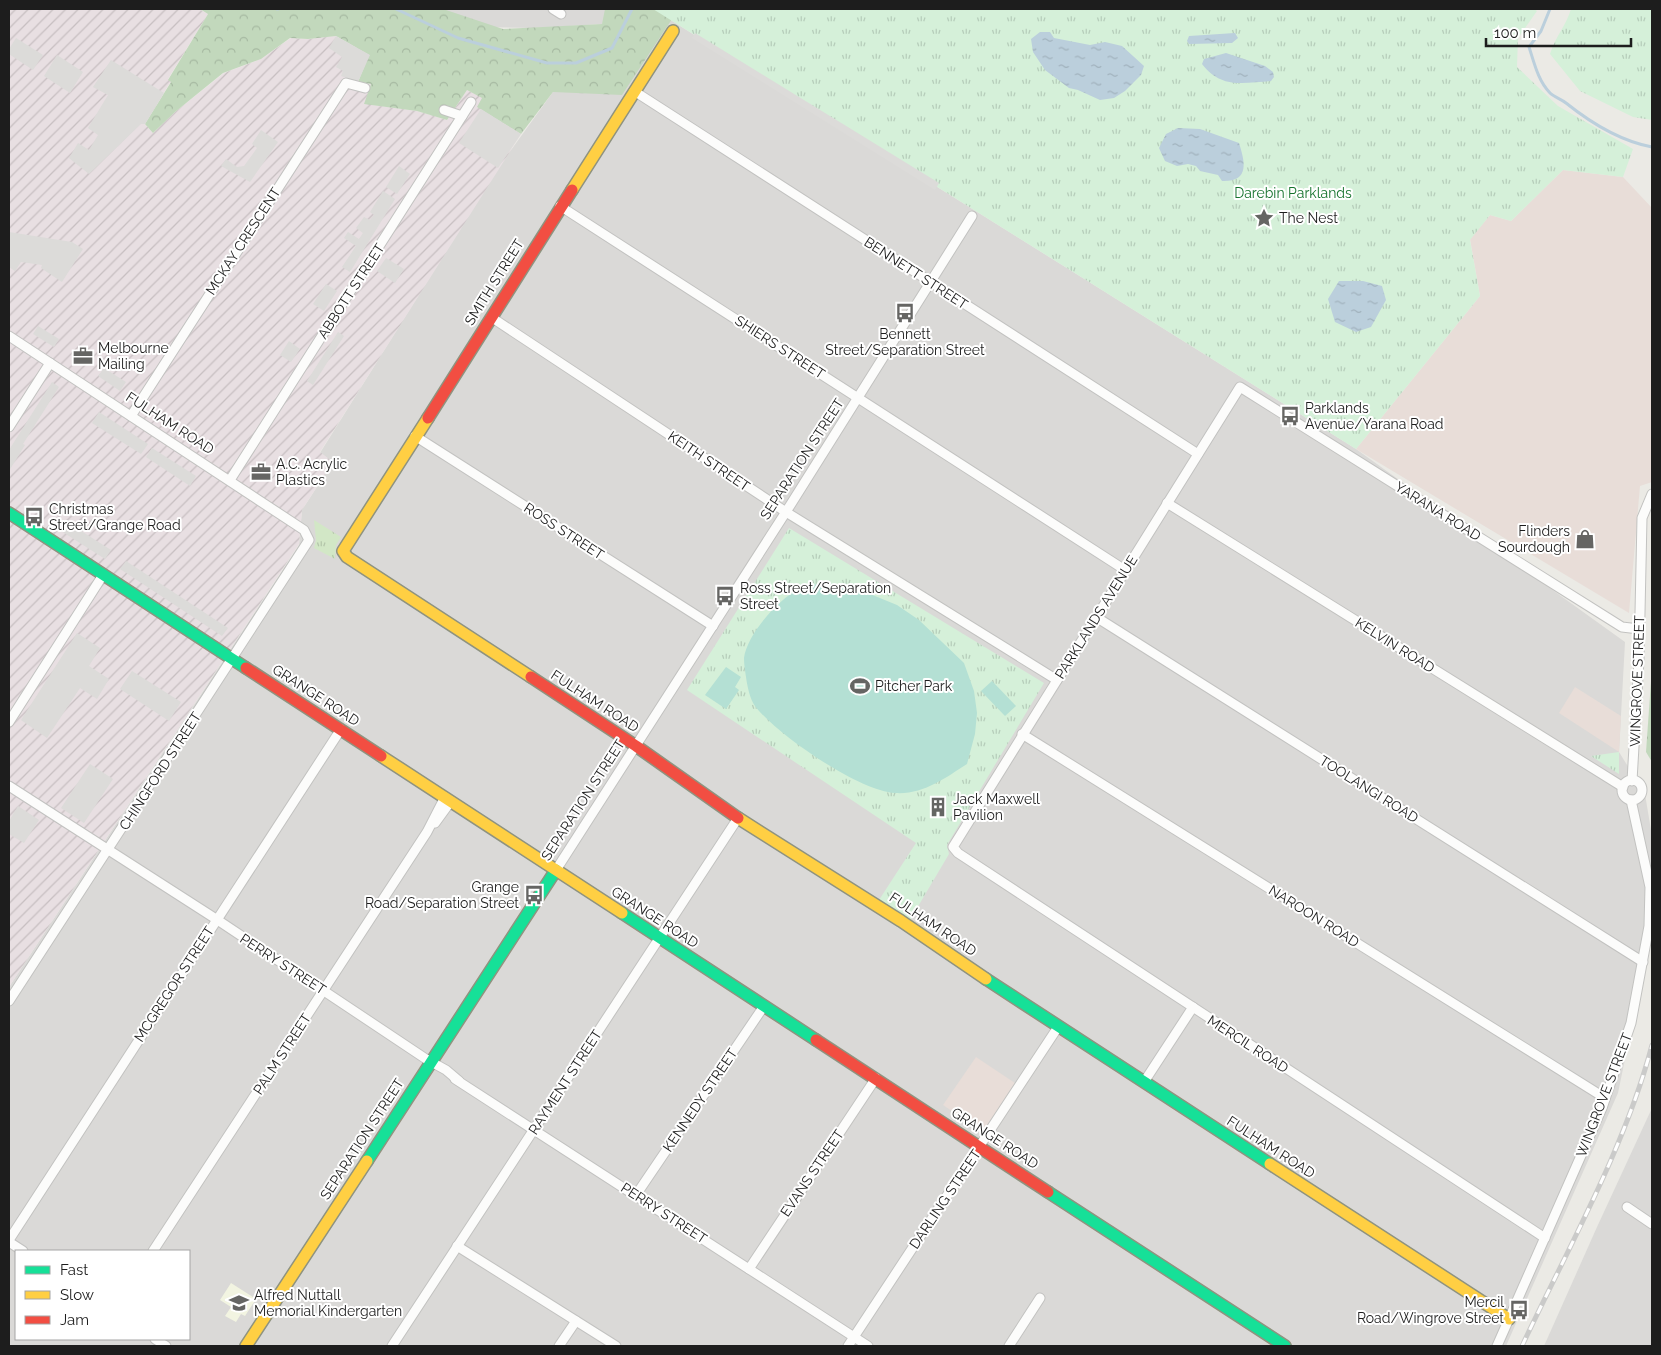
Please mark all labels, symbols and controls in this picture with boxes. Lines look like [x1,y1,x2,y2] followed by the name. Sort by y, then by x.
[1486,15,1631,47] scale bar
[1494,24,1536,42] text: 100 m
[202,184,284,298] street label: MCKAY CRESCENT
[1234,185,1352,201] park label: Darebin Parklands
[1253,207,1275,229] place icon: The Nest
[1279,210,1338,226] place label: The Nest
[861,234,971,313] street label: BENNETT STREET
[461,236,527,328] street label: SMITH STREET
[314,240,388,342] street label: ABBOTT STREET
[894,302,916,324] bus stop icon: Bennett Street/Separation Street
[732,312,828,382] street label: SHIERS STREET
[825,326,985,358] place label: Bennett Street/Separation Street
[98,340,169,372] place label: Melbourne Mailing
[72,345,94,367] office icon: Melbourne Mailing
[123,389,217,457] street label: FULHAM ROAD
[757,395,847,522] street label: SEPARATION STREET
[1305,400,1444,432] place label: Parklands Avenue/Yarana Road
[1279,405,1301,427] bus stop icon: Parklands Avenue/Yarana Road
[665,428,753,495] street label: KEITH STREET
[276,456,348,488] place label: A.C. Acrylic Plastics
[250,461,272,483] office icon: A.C. Acrylic Plastics
[1392,478,1484,544] street label: YARANA ROAD
[521,499,607,563] street label: ROSS STREET
[49,501,181,533] place label: Christmas Street/Grange Road
[23,506,45,528] bus stop icon: Christmas Street/Grange Road
[1498,523,1570,555] place label: Flinders Sourdough
[1574,528,1596,550] shop icon: Flinders Sourdough
[1052,552,1140,682] street label: PARKLANDS AVENUE
[740,580,891,612] place label: Ross Street/Separation Street
[714,585,736,607] bus stop icon: Ross Street/Separation Street
[1352,614,1438,676] street label: KELVIN ROAD
[1627,615,1647,747] street label: WINGROVE STREET
[270,661,362,729] street label: GRANGE ROAD
[548,667,642,735] street label: FULHAM ROAD
[849,675,871,697] sports icon: Pitcher Park
[875,678,953,694] place label: Pitcher Park
[116,709,204,833] street label: CHINGFORD STREET
[538,736,628,863] street label: SEPARATION STREET
[1317,752,1421,826] street label: TOOLANGI ROAD
[953,791,1040,823] place label: Jack Maxwell Pavilion
[927,796,949,818] building icon: Jack Maxwell Pavilion
[365,879,519,911] place label: Grange Road/Separation Street
[1266,882,1362,950] street label: NAROON ROAD
[609,883,701,951] street label: GRANGE ROAD
[523,884,545,906] bus stop icon: Grange Road/Separation Street
[886,889,980,959] street label: FULHAM ROAD
[131,923,218,1045] street label: MCGREGOR STREET
[237,930,329,998] street label: PERRY STREET
[250,1010,314,1097] street label: PALM STREET
[1205,1012,1291,1076] street label: MERCIL ROAD
[525,1026,605,1137] street label: RAYMENT STREET
[1573,1030,1635,1159] street label: WINGROVE STREET
[660,1045,741,1155] street label: KENNEDY STREET
[317,1075,407,1202] street label: SEPARATION STREET
[949,1104,1041,1172] street label: GRANGE ROAD
[1224,1113,1318,1181] street label: FULHAM ROAD
[777,1126,847,1219] street label: EVANS STREET
[906,1146,984,1252] street label: DARLING STREET
[618,1179,710,1247] street label: PERRY STREET
[15,1250,190,1340] legend
[60,1261,88,1279] text: Fast
[60,1286,94,1304] text: Slow
[254,1287,402,1319] place label: Alfred Nuttall Memorial Kindergarten
[228,1292,250,1314] school or university icon: Alfred Nuttall Memorial Kindergarten
[1357,1294,1504,1326] place label: Mercil Road/Wingrove Street
[1508,1299,1530,1321] bus stop icon: Mercil Road/Wingrove Street
[60,1311,89,1329] text: Jam

